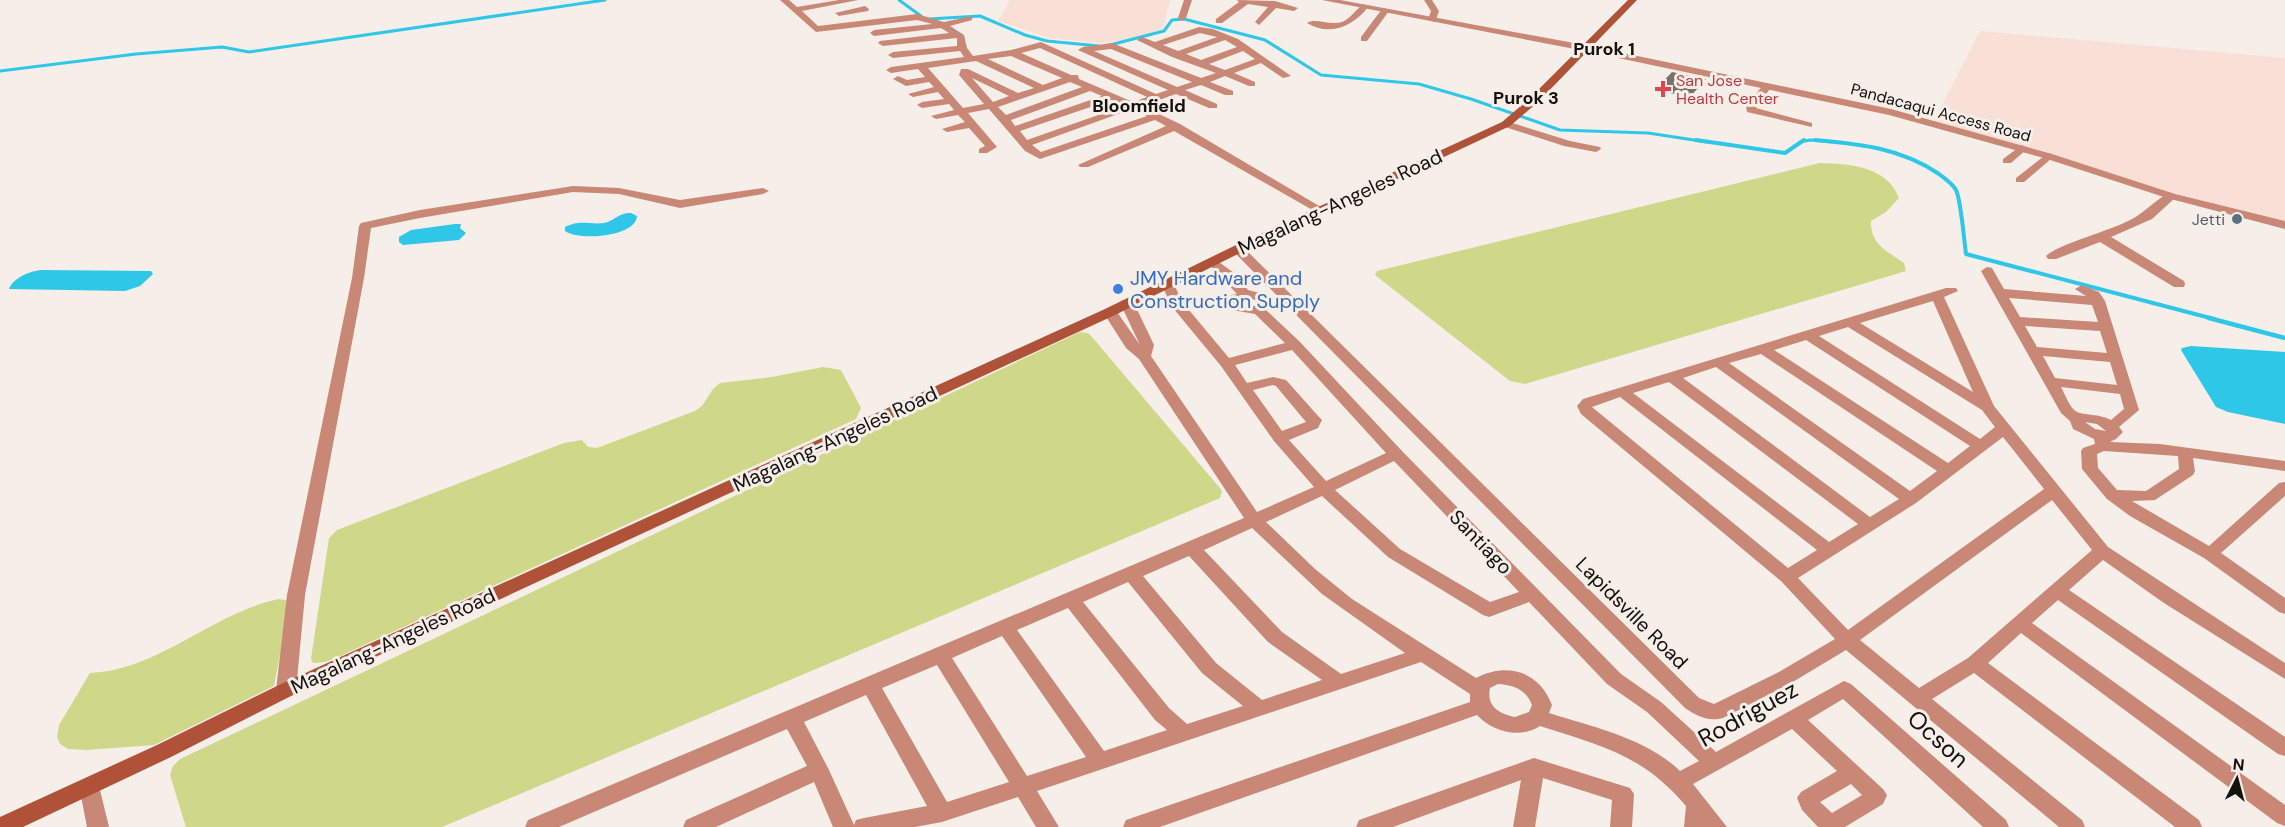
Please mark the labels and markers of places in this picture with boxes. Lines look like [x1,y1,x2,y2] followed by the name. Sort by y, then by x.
[1676,70,1779,109] place label: San Jose Health Center
[1654,80,1672,98] marker: San Jose Health Center
[2192,209,2225,230] place label: Jetti
[2230,212,2244,226] marker: Jetti
[1130,265,1320,314] place label: JMY Hardware and Construction Supply
[1111,282,1125,296] marker: JMY Hardware and Construction Supply

